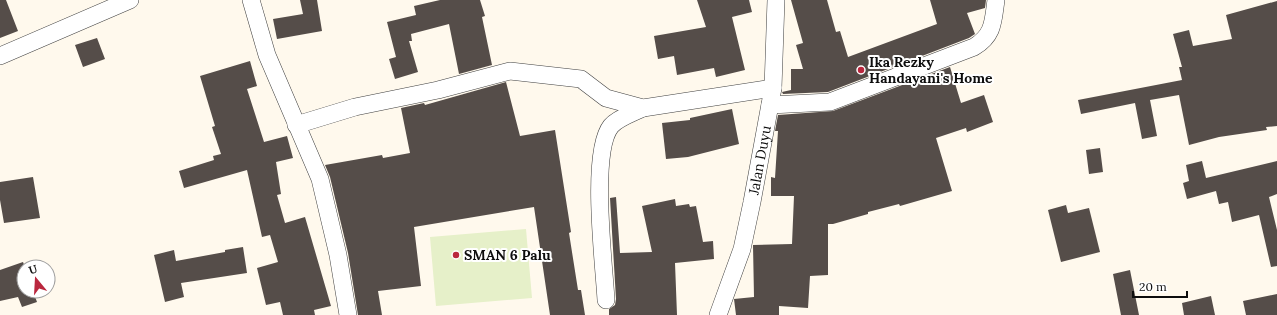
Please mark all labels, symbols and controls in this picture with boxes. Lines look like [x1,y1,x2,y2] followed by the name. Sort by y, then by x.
[869,53,993,87] place label: Ika Rezky Handayani's Home
[856,65,866,75] marker: Ika Rezky Handayani's Home
[744,124,775,197] street label: Jalan Duyu
[464,246,551,264] place label: SMAN 6 Palu
[451,250,461,260] marker: SMAN 6 Palu
[16,259,56,299] north arrow
[27,261,40,277] text: U
[1133,273,1187,299] scale bar
[1139,279,1167,294] text: 20 m

